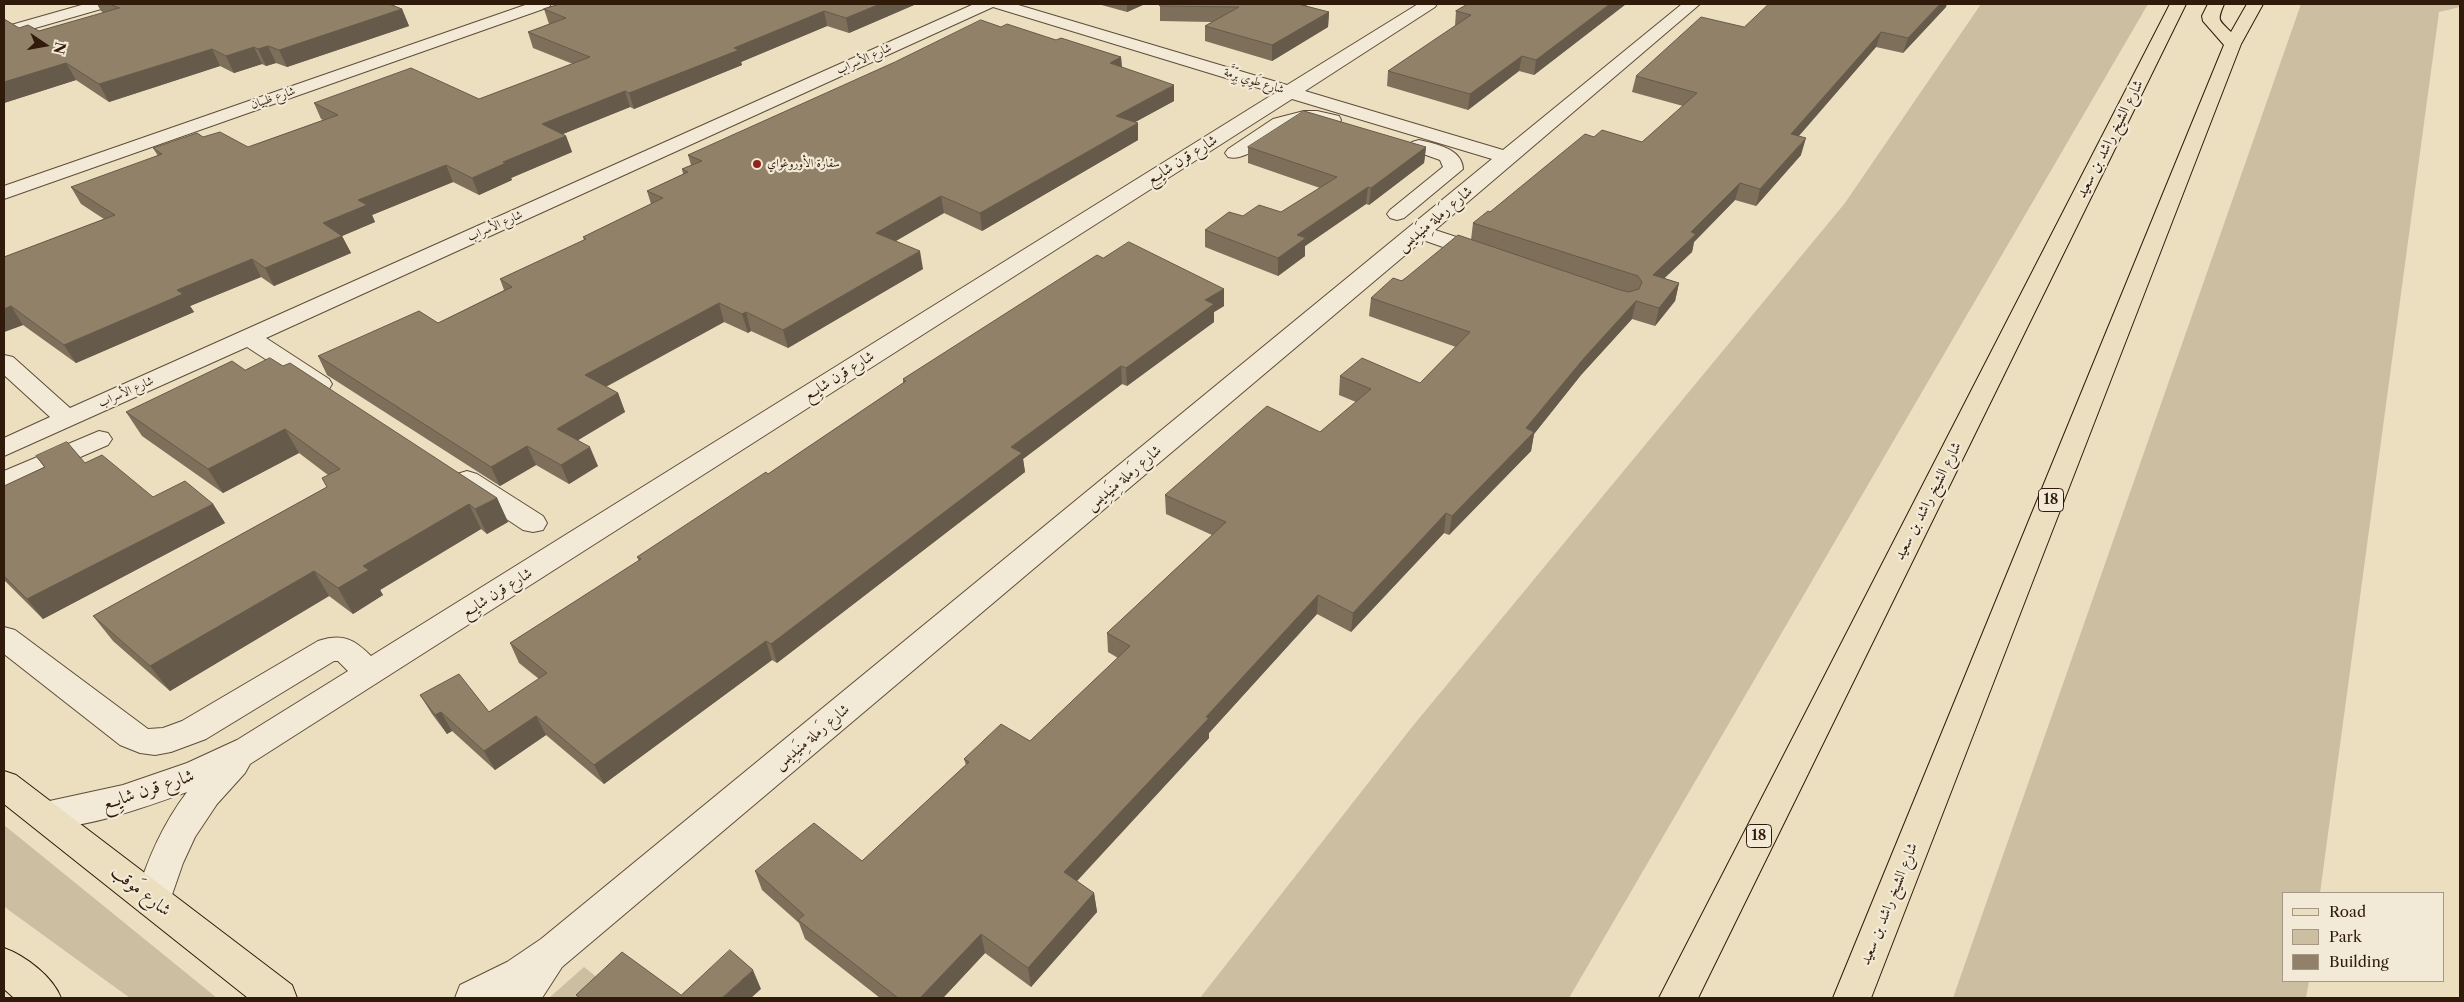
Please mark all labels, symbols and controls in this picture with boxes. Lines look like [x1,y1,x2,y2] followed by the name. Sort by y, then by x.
[20,20,70,70] north arrow
[50,40,70,56] text: N
[834,40,894,78] street label: شارع الأسراب
[1222,65,1286,97] street label: شارع طَوِي بِرِّمَّة
[2072,77,2148,201] street label: شارع الشيخ راشد بن سعيد
[249,84,297,112] street label: شارع ظبيان
[1143,131,1221,189] street label: شارع قرن شايِع
[767,157,840,171] place label: سفارة الأوروغواي
[751,158,763,170] marker: سفارة الأوروغواي
[1394,182,1476,256] street label: شارع رَملة مِنَيدِيس
[465,207,525,245] street label: شارع الأسراب
[800,347,878,405] street label: شارع قرن شايِع
[96,373,156,411] street label: شارع الأسراب
[1890,439,1966,563] street label: شارع الشيخ راشد بن سعيد
[1083,441,1165,515] street label: شارع رَملة مِنَيدِيس
[2038,488,2064,512] road number: 18
[458,564,536,622] street label: شارع قرن شايِع
[771,700,853,774] street label: شارع رَملة مِنَيدِيس
[99,765,197,815] street label: شارع قرن شايِع
[1746,824,1772,848] road number: 18
[1856,840,1922,968] street label: شارع الشيخ راشد بن سعيد
[107,861,175,921] street label: شارع مَوقب
[2282,892,2444,982] legend
[2329,902,2366,921] text: Road
[2329,927,2362,946] text: Park
[2329,952,2389,971] text: Building

